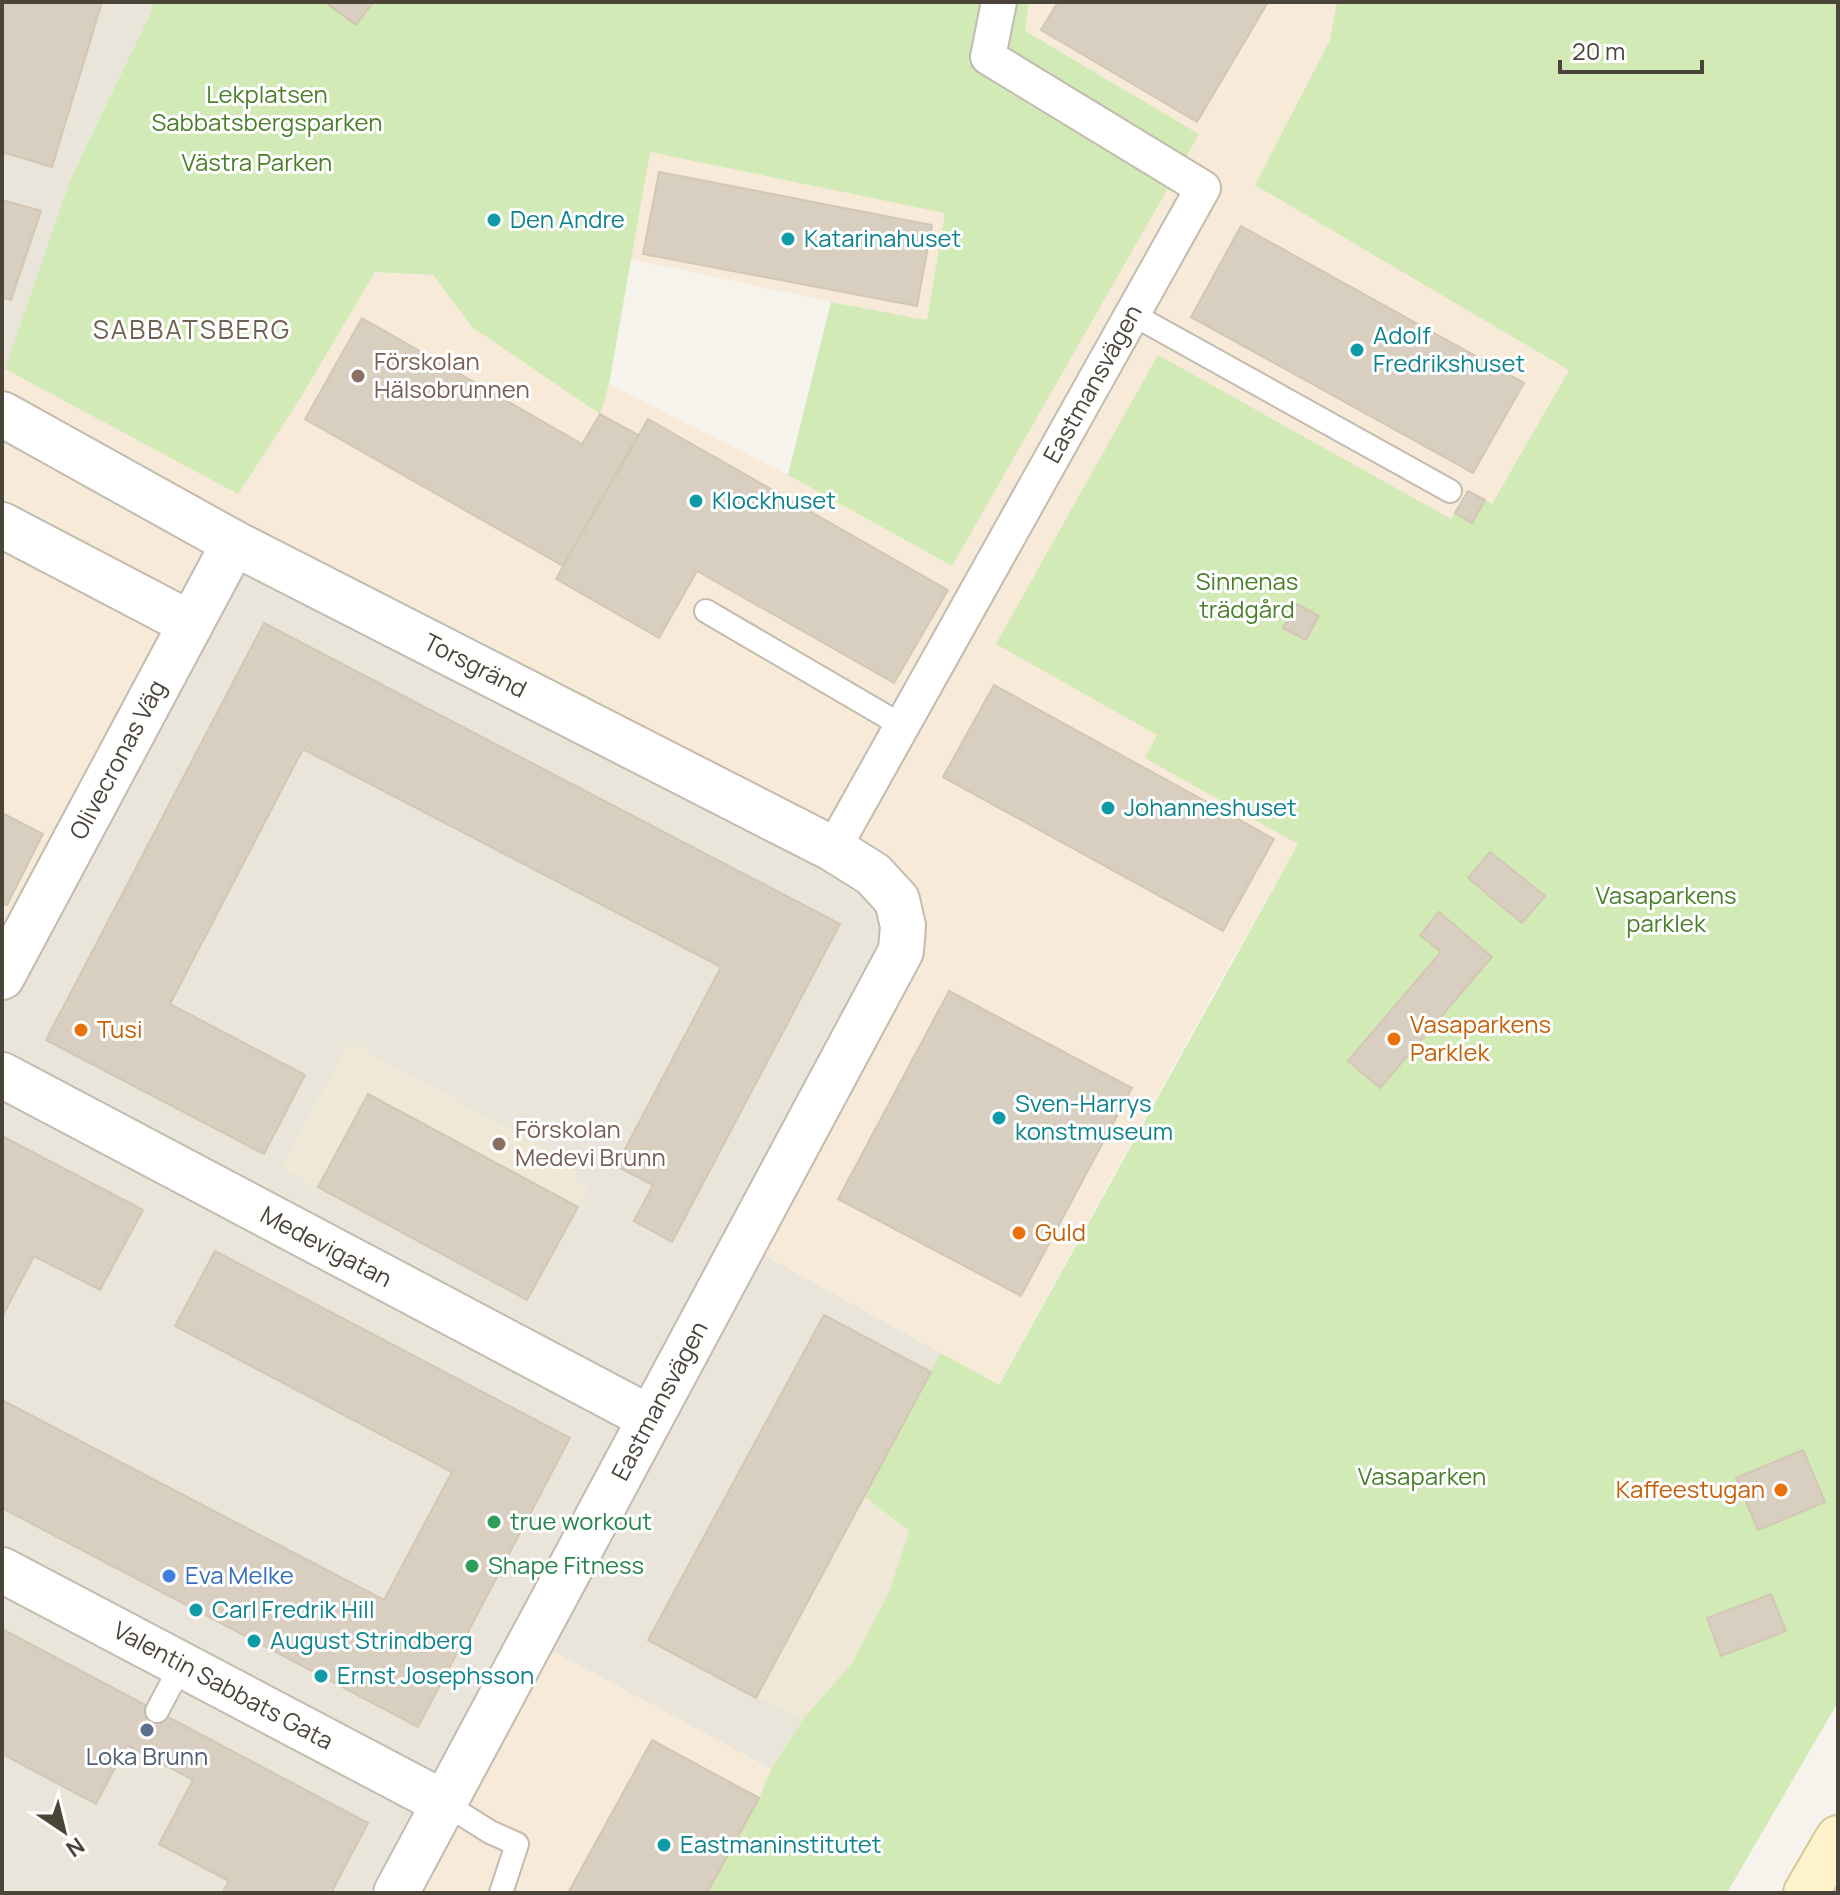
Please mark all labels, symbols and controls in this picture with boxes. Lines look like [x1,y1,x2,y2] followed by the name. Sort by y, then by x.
[1560,24,1702,74] scale bar
[1572,34,1625,67] text: 20 m
[151,77,383,138] park label: Lekplatsen Sabbatsbergsparken
[182,145,332,178] park label: Västra Parken
[510,202,625,235] place label: Den Andre
[485,211,503,229] marker: Den Andre
[804,221,961,254] place label: Katarinahuset
[779,230,797,248] marker: Katarinahuset
[1035,298,1149,468] street label: Eastmansvägen
[93,311,291,347] district label: SABBATSBERG
[1373,318,1525,379] place label: Adolf Fredrikshuset
[1348,341,1366,359] marker: Adolf Fredrikshuset
[374,344,530,405] place label: Förskolan Hälsobrunnen
[349,367,367,385] marker: Förskolan Hälsobrunnen
[712,483,836,516] place label: Klockhuset
[687,492,705,510] marker: Klockhuset
[1196,564,1298,625] park label: Sinnenas trädgård
[419,625,533,705] street label: Torsgränd
[61,674,173,845] street label: Olivecronas Väg
[1124,790,1297,823] place label: Johanneshuset
[1099,799,1117,817] marker: Johanneshuset
[1595,878,1737,939] park label: Vasaparkens parklek
[1410,1007,1551,1068] place label: Vasaparkens Parklek
[97,1012,143,1045] place label: Tusi
[72,1021,90,1039] marker: Tusi
[1385,1030,1403,1048] marker: Vasaparkens Parklek
[1015,1086,1173,1147] place label: Sven-Harrys konstmuseum
[990,1109,1008,1127] marker: Sven-Harrys konstmuseum
[515,1112,666,1173] place label: Förskolan Medevi Brunn
[490,1135,508,1153] marker: Förskolan Medevi Brunn
[255,1197,398,1294] street label: Medevigatan
[1035,1215,1086,1248] place label: Guld
[1010,1224,1028,1242] marker: Guld
[603,1315,715,1486] street label: Eastmansvägen
[1358,1459,1486,1492] park label: Vasaparken
[1616,1472,1765,1505] place label: Kaffeestugan
[1772,1481,1790,1499] marker: Kaffeestugan
[510,1504,652,1537] place label: true workout
[485,1513,503,1531] marker: true workout
[488,1548,644,1581] place label: Shape Fitness
[463,1557,481,1575] marker: Shape Fitness
[185,1558,294,1591] place label: Eva Melke
[160,1567,178,1585] marker: Eva Melke
[212,1592,375,1625] place label: Carl Fredrik Hill
[187,1601,205,1619] marker: Carl Fredrik Hill
[108,1613,339,1757] street label: Valentin Sabbats Gata
[270,1623,473,1656] place label: August Strindberg
[245,1632,263,1650] marker: August Strindberg
[337,1658,534,1691] place label: Ernst Josephsson
[312,1667,330,1685] marker: Ernst Josephsson
[138,1721,156,1739] marker: Loka Brunn
[86,1739,208,1772] place label: Loka Brunn
[24,1791,104,1871] north arrow
[680,1827,881,1860] place label: Eastmaninstitutet
[60,1831,91,1864] text: N
[655,1836,673,1854] marker: Eastmaninstitutet

